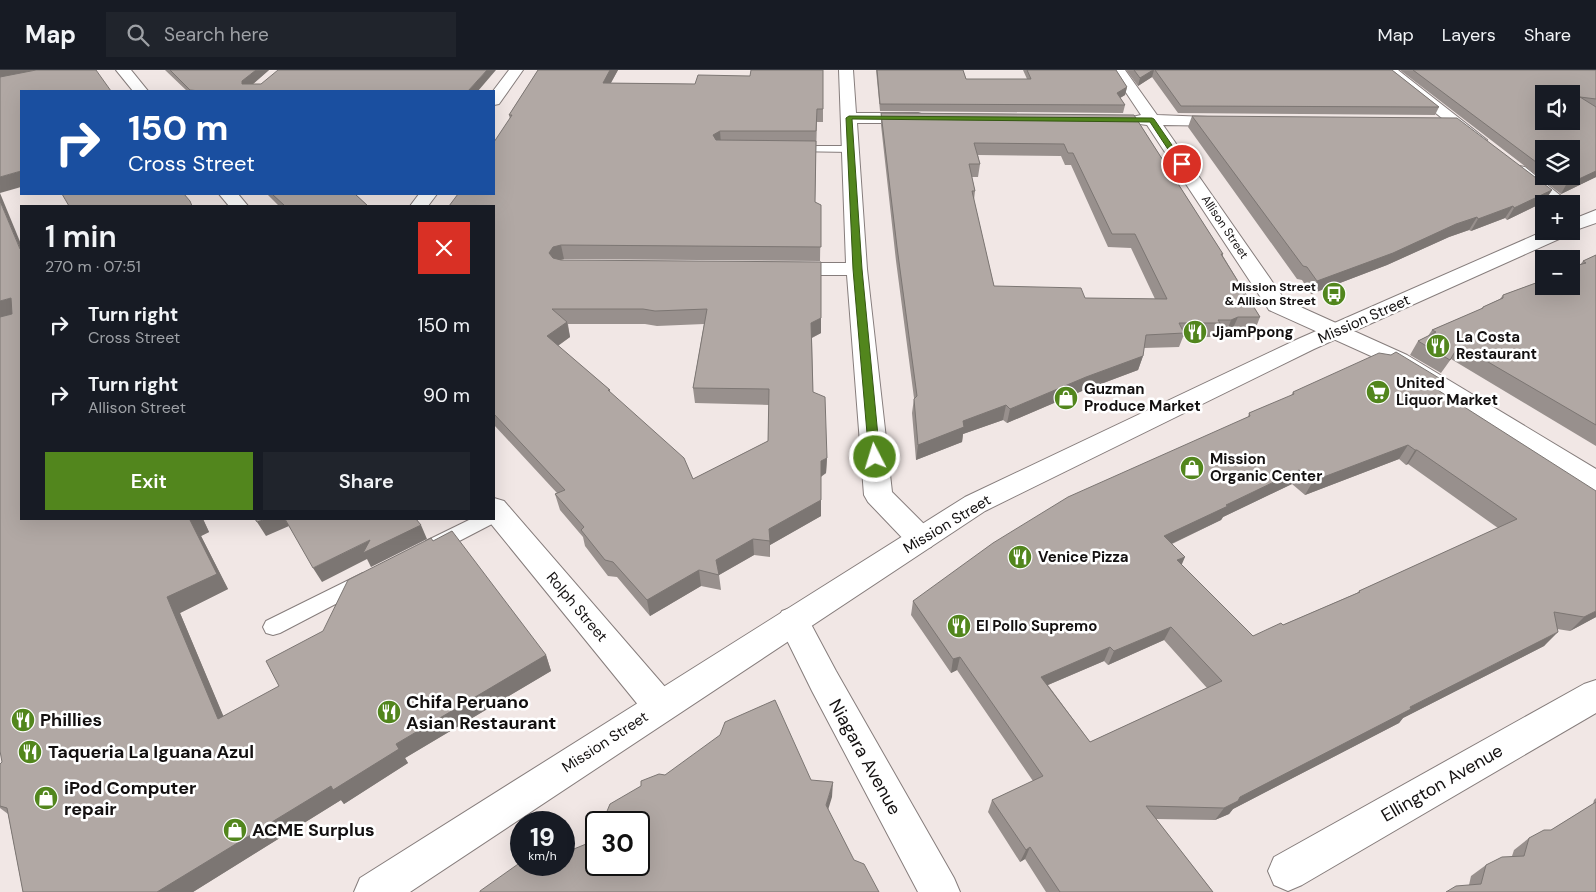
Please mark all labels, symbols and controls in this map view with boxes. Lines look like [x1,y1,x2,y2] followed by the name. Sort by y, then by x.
[106,12,456,57] search box
[25,19,76,50] text: Map
[124,21,152,49] icon: search
[164,22,269,47] text: Search here
[1378,23,1414,47] text: Map
[1442,23,1496,47] text: Layers
[1524,23,1571,47] text: Share
[1535,85,1580,295] map controls
[1535,85,1580,130] button: sound
[128,105,228,151] text: 150 m
[45,110,110,175] icon: right
[1535,140,1580,185] button: layers
[1161,143,1203,185] pin
[128,149,255,178] text: Cross Street
[1168,150,1196,178] icon: arrive
[1198,192,1252,262] street label: Allison Street
[1535,195,1580,240] button: +
[45,217,117,256] text: 1 min
[418,222,470,274] button: close
[1535,250,1580,295] button: −
[45,256,141,277] text: 270 m · 07:51
[1225,279,1316,309] place label: Mission Street & Allison Street
[1321,281,1347,307] bus stop icon: Mission Street & Allison Street
[1315,290,1413,348] street label: Mission Street
[88,302,178,327] text: Turn right
[45,311,73,339] icon: right
[418,313,470,338] text: 150 m
[1182,319,1208,345] restaurant icon: JjamPpong
[1212,322,1294,342] place label: JjamPpong
[88,327,180,348] text: Cross Street
[1456,327,1537,364] place label: La Costa Restaurant
[1425,333,1451,359] restaurant icon: La Costa Restaurant
[88,372,178,397] text: Turn right
[1396,373,1498,410] place label: United Liquor Market
[1084,379,1201,416] place label: Guzman Produce Market
[1365,379,1391,405] supermarket icon: United Liquor Market
[45,381,73,409] icon: right
[423,383,470,408] text: 90 m
[1053,385,1079,411] shop icon: Guzman Produce Market
[88,397,186,418] text: Allison Street
[848,430,900,482] position arrow
[1210,449,1322,486] place label: Mission Organic Center
[45,452,253,510] button: Exit
[263,452,470,510] button: Share
[1179,455,1205,481] shop icon: Mission Organic Center
[899,490,995,558] street label: Mission Street
[1007,544,1033,570] restaurant icon: Venice Pizza
[1038,547,1129,567] place label: Venice Pizza
[542,568,612,646] street label: Rolph Street
[946,613,972,639] restaurant icon: El Pollo Supremo
[976,616,1097,636] place label: El Pollo Supremo
[406,690,556,735] place label: Chifa Peruano Asian Restaurant
[823,695,907,819] street label: Niagara Avenue
[376,699,402,725] restaurant icon: Chifa Peruano Asian Restaurant
[10,707,36,733] restaurant icon: Phillies
[558,707,652,777] street label: Mission Street
[40,708,102,732] place label: Phillies
[1377,738,1507,828] street label: Ellington Avenue
[17,739,43,765] restaurant icon: Taqueria La Iguana Azul
[48,740,254,764] place label: Taqueria La Iguana Azul
[64,776,196,821] place label: iPod Computer repair
[33,785,59,811] shop icon: iPod Computer repair
[585,811,650,876] speed limit sign: 30
[222,817,248,843] shop icon: ACME Surplus
[252,818,375,842] place label: ACME Surplus
[530,821,555,854] text: 19
[528,848,557,864] text: km/h

